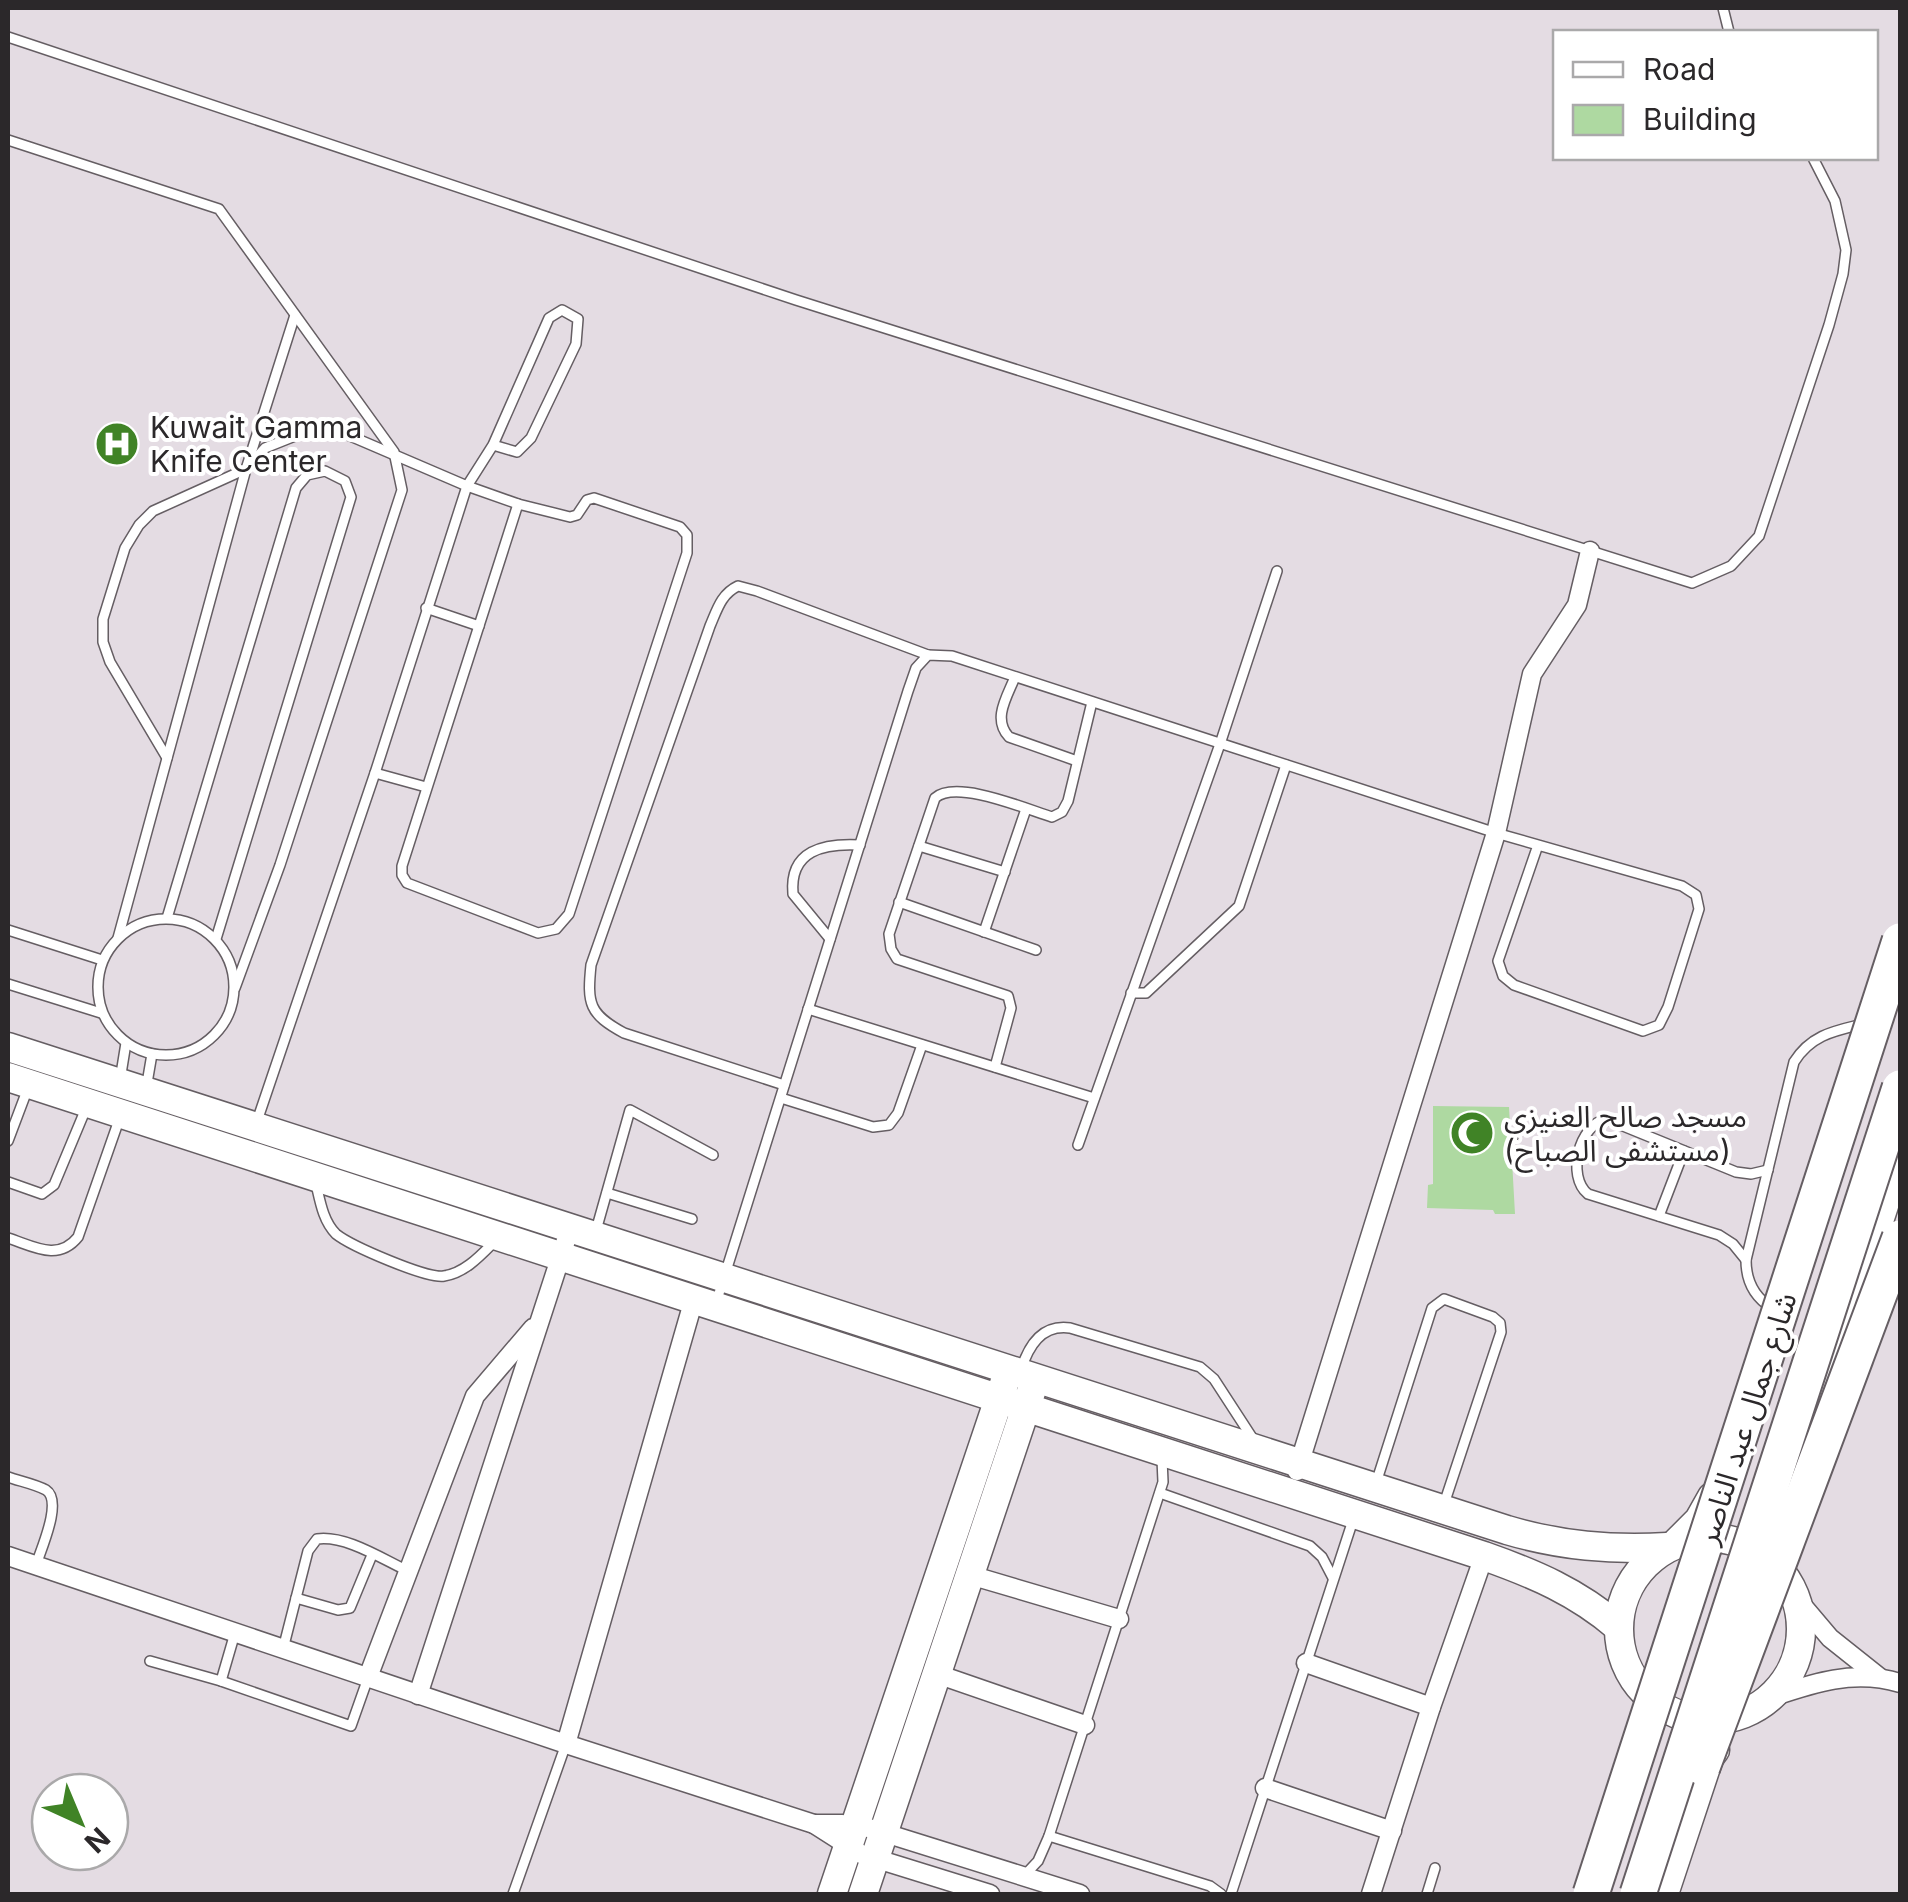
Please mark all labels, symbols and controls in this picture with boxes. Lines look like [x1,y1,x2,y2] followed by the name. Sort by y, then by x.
[1553,30,1878,160] legend
[1643,51,1715,87] text: Road
[1643,101,1757,137] text: Building
[150,409,362,479] place label: Kuwait Gamma Knife Center
[94,421,140,467] hospital icon: Kuwait Gamma Knife Center
[1504,1098,1747,1173] place label: مسجد صالح العنيزي (مستشفى الصباح)
[1449,1110,1495,1156] mosque icon: مسجد صالح العنيزي (مستشفى الصباح)
[1688,1288,1808,1551] street label: شارع جمال عبد الناصر
[30,1772,130,1872] north arrow
[78,1820,117,1860] text: N

